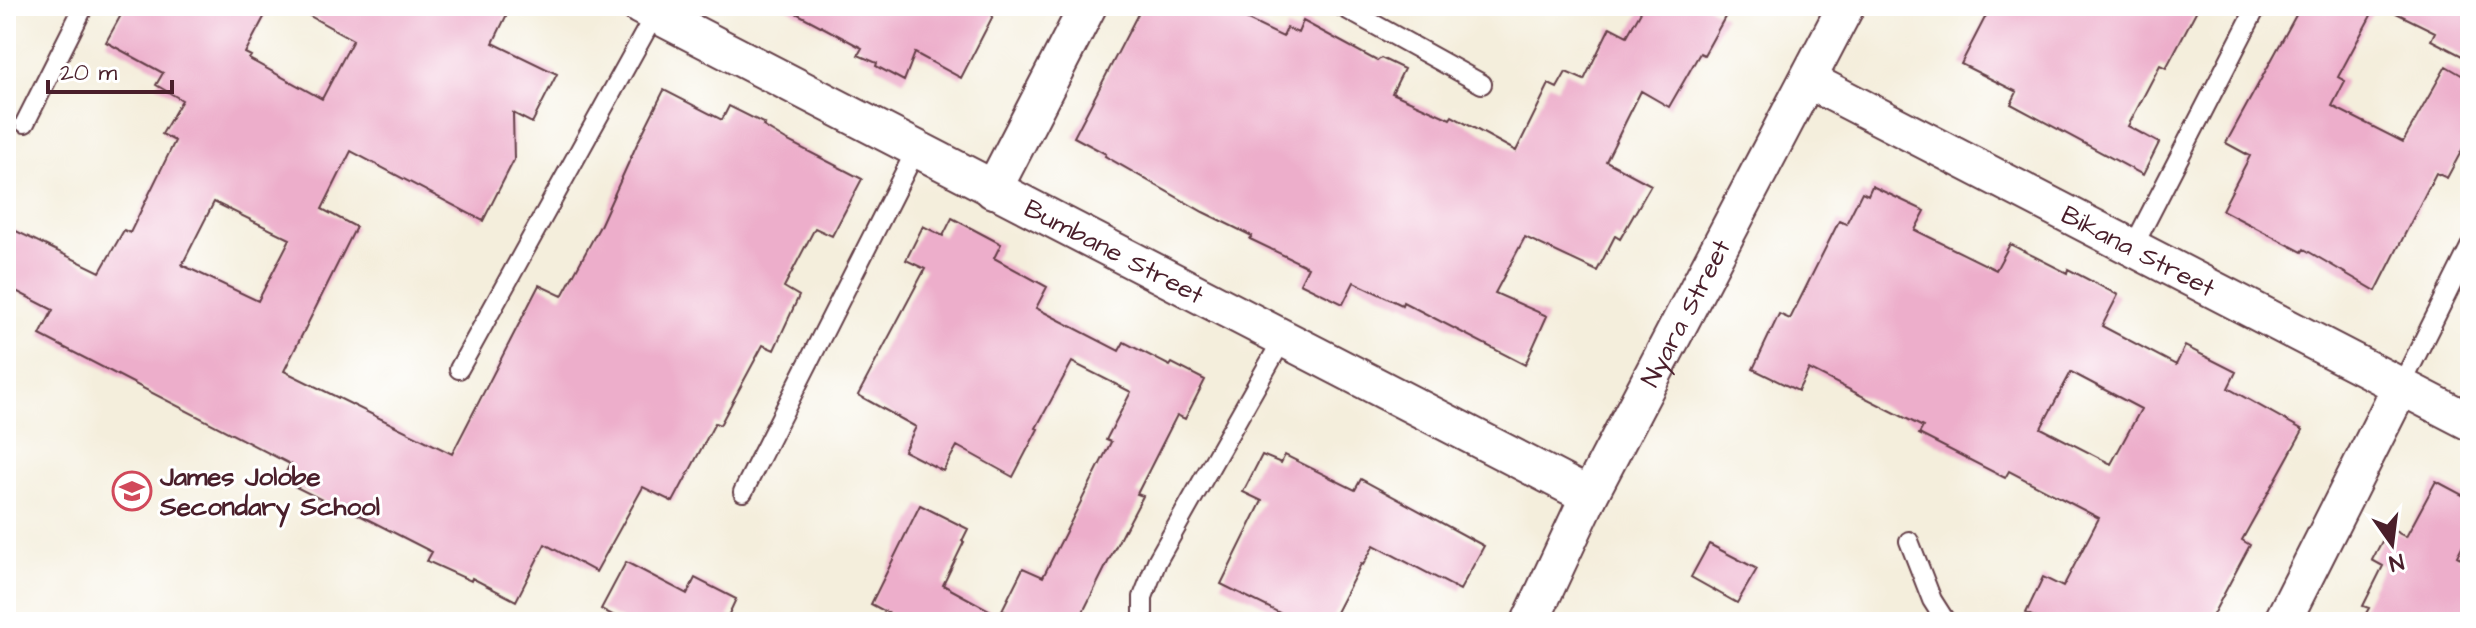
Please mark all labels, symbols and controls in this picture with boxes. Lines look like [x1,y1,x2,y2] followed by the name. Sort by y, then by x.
[48,44,172,94] scale bar
[60,56,117,90] text: 20 m
[1018,191,1211,313] street label: Bumbane Street
[2055,197,2222,307] street label: Bikana Street
[1632,233,1740,393] street label: Nyara Street
[159,459,380,528] place label: James Jolobe Secondary School
[111,470,153,512] school or university icon: James Jolobe Secondary School
[2352,504,2432,584] north arrow
[2386,545,2407,579] text: N

